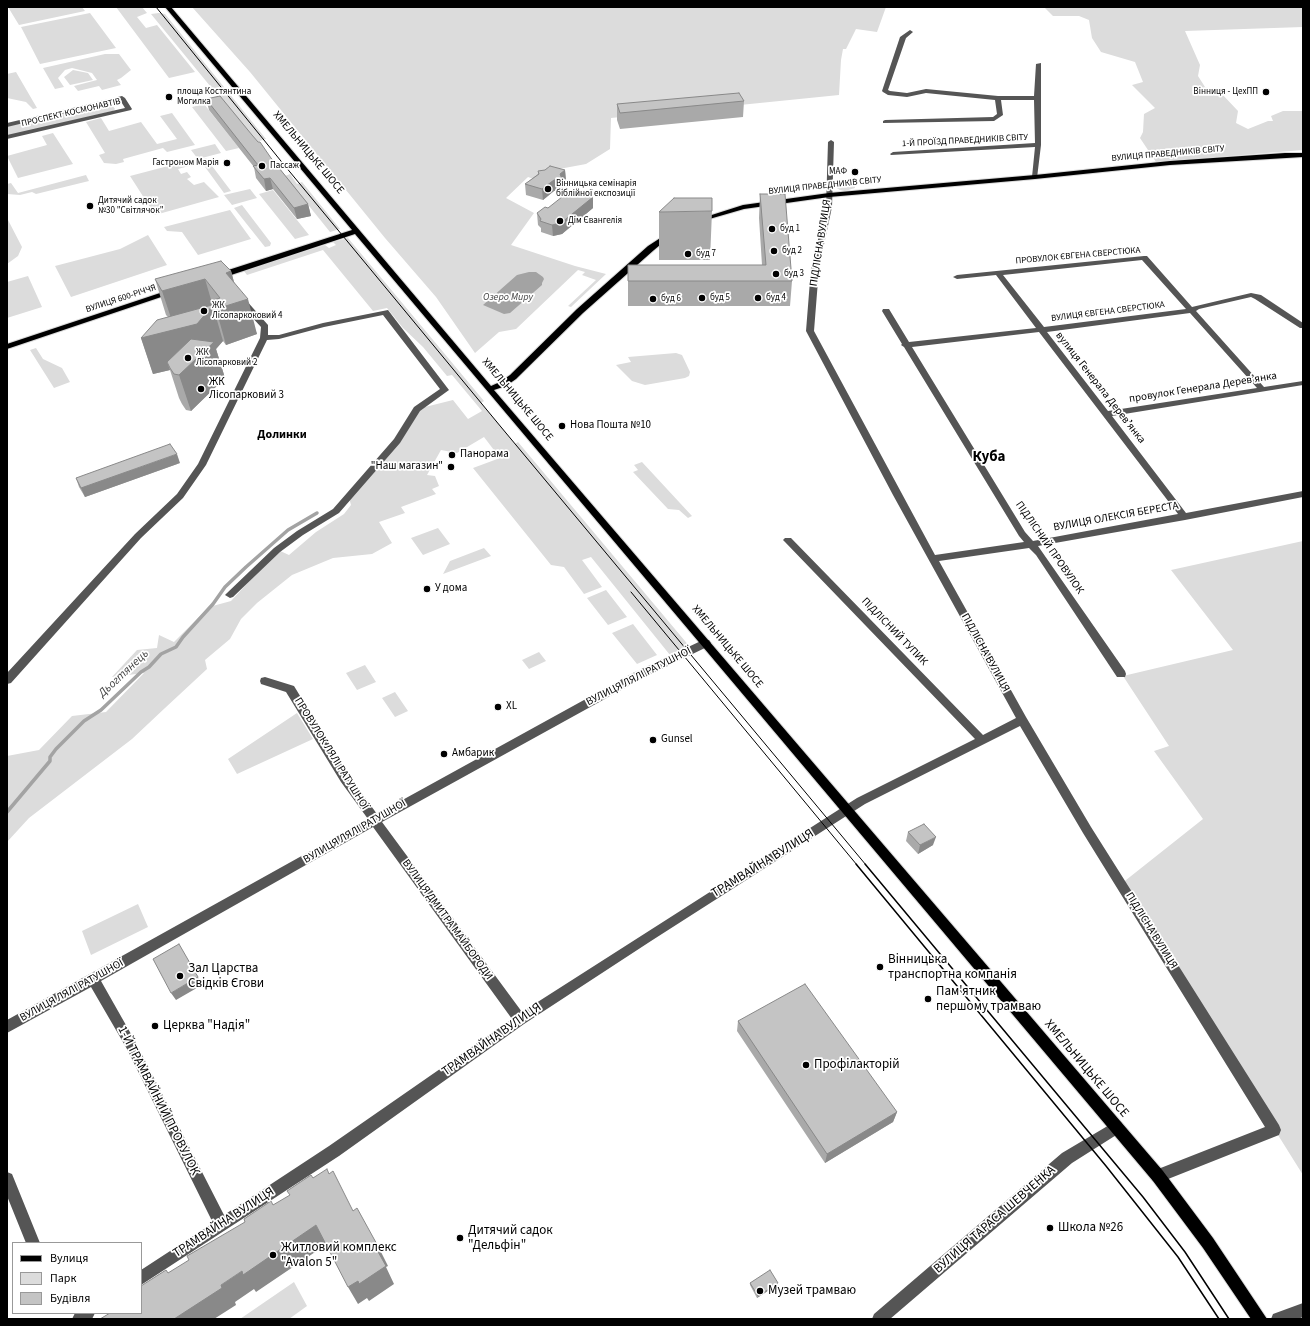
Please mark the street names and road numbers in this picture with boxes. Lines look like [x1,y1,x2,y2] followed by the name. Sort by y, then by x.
[20,96,122,130] street label: ПРОСПЕКТ КОСМОНАВТІВ
[270,109,346,197] street label: ХМЕЛЬНИЦЬКЕ ШОСЕ
[902,132,1028,150] street label: 1-Й ПРОЇЗД ПРАВЕДНИКІВ СВІТУ
[1111,144,1225,164] street label: ВУЛИЦЯ ПРАВЕДНИКІВ СВІТУ
[768,175,882,197] street label: ВУЛИЦЯ ПРАВЕДНИКІВ СВІТУ
[808,199,834,287] street label: ПІДЛІСНА ВУЛИЦЯ
[1015,245,1141,267] street label: ПРОВУЛОК ЄВГЕНА СВЕРСТЮКА
[84,283,158,315] street label: ВУЛИЦЯ 600-РІЧЧЯ
[1051,300,1165,324] street label: ВУЛИЦЯ ЄВГЕНА СВЕРСТЮКА
[1052,330,1148,446] street label: вулиця Генерала Деревʼянка
[479,356,555,444] street label: ХМЕЛЬНИЦЬКЕ ШОСЕ
[1128,370,1278,406] street label: провулок Генерала Деревʼянка
[1012,499,1086,597] street label: ПІДЛІСНИЙ ПРОВУЛОК
[1052,499,1180,535] street label: ВУЛИЦЯ ОЛЕКСІЯ БЕРЕСТА
[858,595,930,669] street label: ПІДЛІСНИЙ ТУПИК
[689,603,765,691] street label: ХМЕЛЬНИЦЬКЕ ШОСЕ
[958,611,1012,695] street label: ПІДЛІСНА ВУЛИЦЯ
[584,645,694,709] street label: ВУЛИЦЯ ЛЯЛІ РАТУШНОЇ
[291,695,371,813] street label: ПРОВУЛОК ЛЯЛІ РАТУШНОЇ
[301,797,409,867] street label: ВУЛИЦЯ ЛЯЛІ РАТУШНОЇ
[709,826,817,902] street label: ТРАМВАЙНА ВУЛИЦЯ
[399,857,495,983] street label: ВУЛИЦЯ ДМИТРА МАЙБОРОДИ
[1122,890,1180,972] street label: ПІДЛІСНА ВУЛИЦЯ
[18,957,126,1025] street label: ВУЛИЦЯ ЛЯЛІ РАТУШНОЇ
[439,1000,545,1080] street label: ТРАМВАЙНА ВУЛИЦЯ
[1041,1017,1131,1121] street label: ХМЕЛЬНИЦЬКЕ ШОСЕ
[113,1024,203,1178] street label: 1-Й ТРАМВАЙНИЙ ПРОВУЛОК
[931,1163,1059,1277] street label: ВУЛИЦЯ ТАРАСА ШЕВЧЕНКА
[170,1184,278,1262] street label: ТРАМВАЙНА ВУЛИЦЯ

